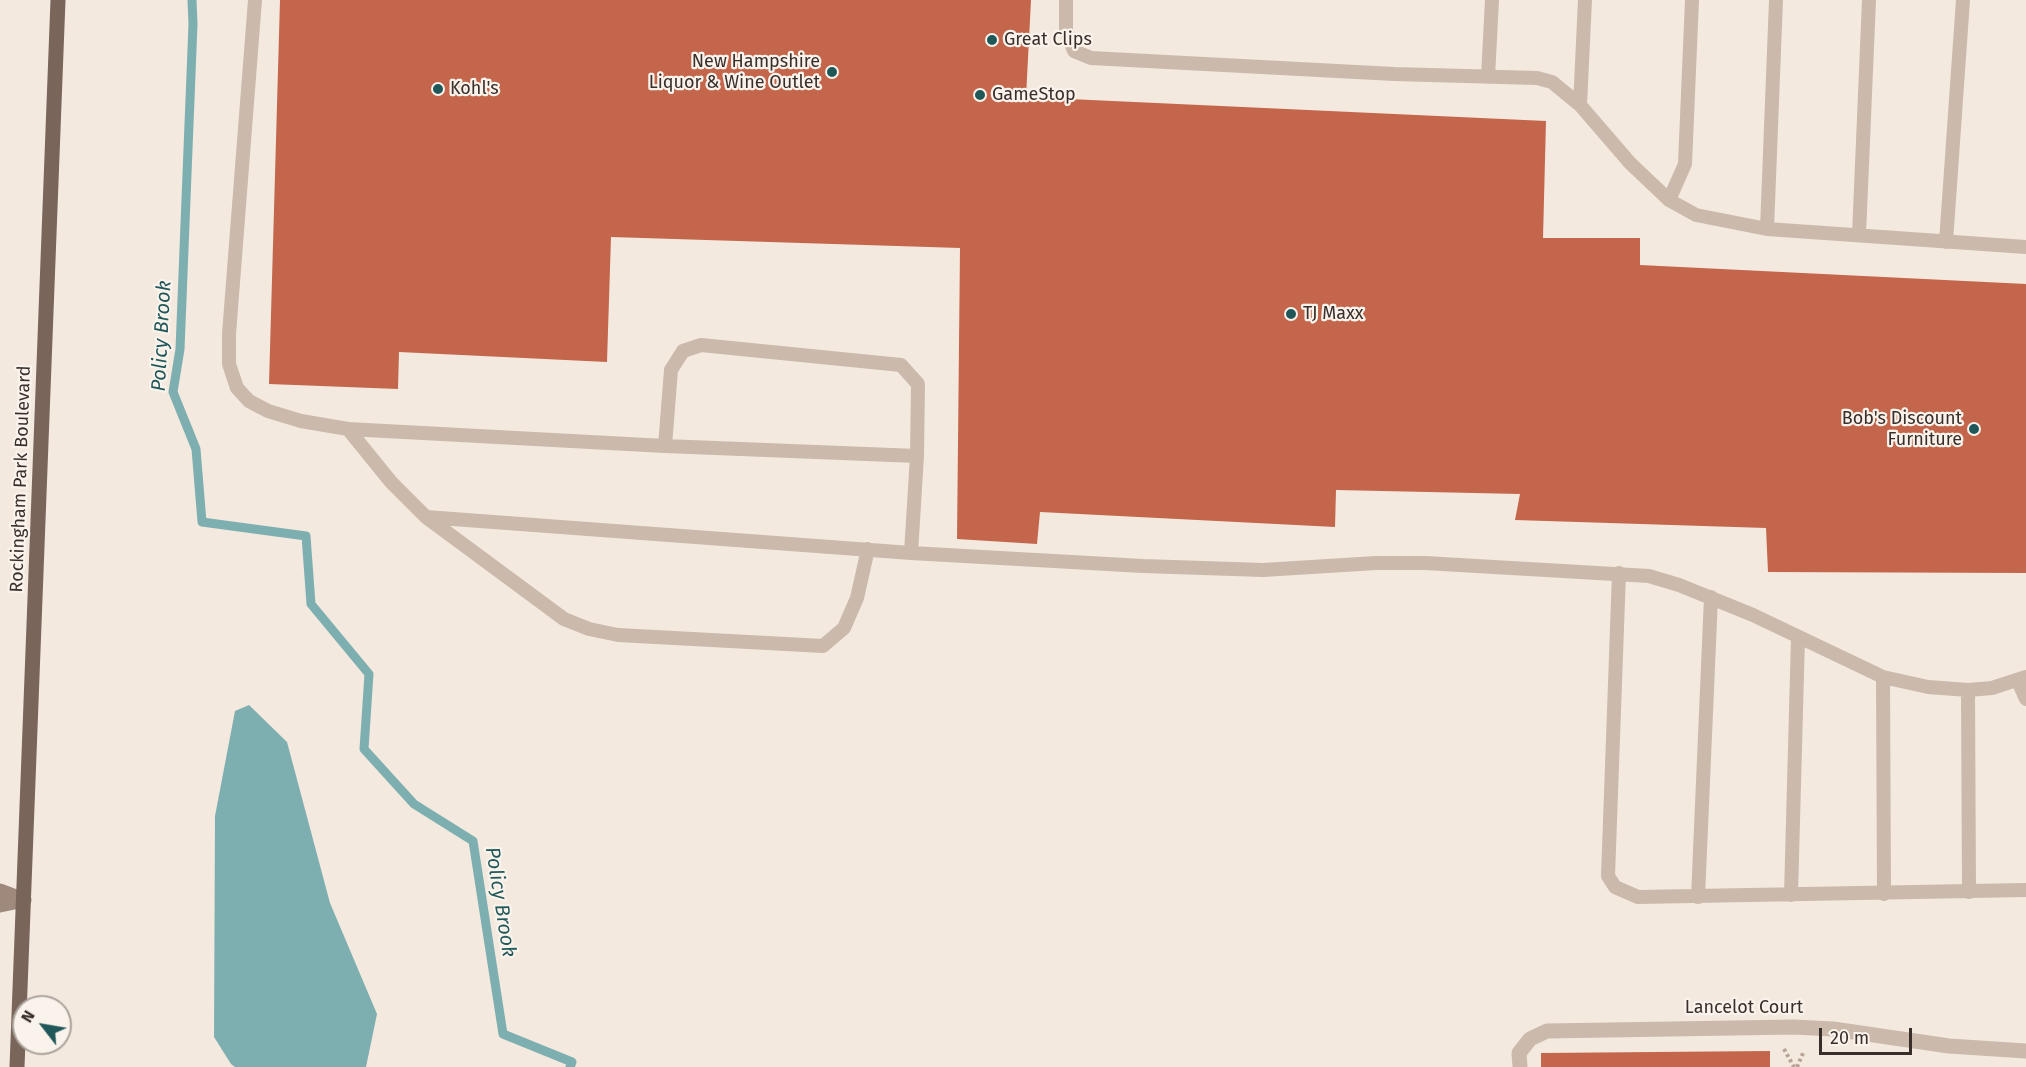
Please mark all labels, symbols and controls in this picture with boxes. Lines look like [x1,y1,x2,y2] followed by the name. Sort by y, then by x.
[1004,29,1092,51] place label: Great Clips
[985,33,999,47] marker: Great Clips
[649,51,820,94] place label: New Hampshire Liquor & Wine Outlet
[825,65,839,79] marker: New Hampshire Liquor & Wine Outlet
[450,78,499,100] place label: Kohl's
[431,82,445,96] marker: Kohl's
[992,84,1076,106] place label: GameStop
[973,88,987,102] marker: GameStop
[147,280,177,392] water label: Policy Brook
[1303,303,1364,325] place label: TJ Maxx
[1284,307,1298,321] marker: TJ Maxx
[6,365,36,593] street label: Rockingham Park Boulevard
[1842,408,1962,450] place label: Bob's Discount Furniture
[1967,422,1981,436] marker: Bob's Discount Furniture
[479,845,521,959] water label: Policy Brook
[12,995,72,1055] north arrow
[1685,997,1803,1019] street label: Lancelot Court
[17,1007,39,1026] text: N
[1822,1016,1915,1054] scale bar
[1830,1027,1869,1049] text: 20 m

